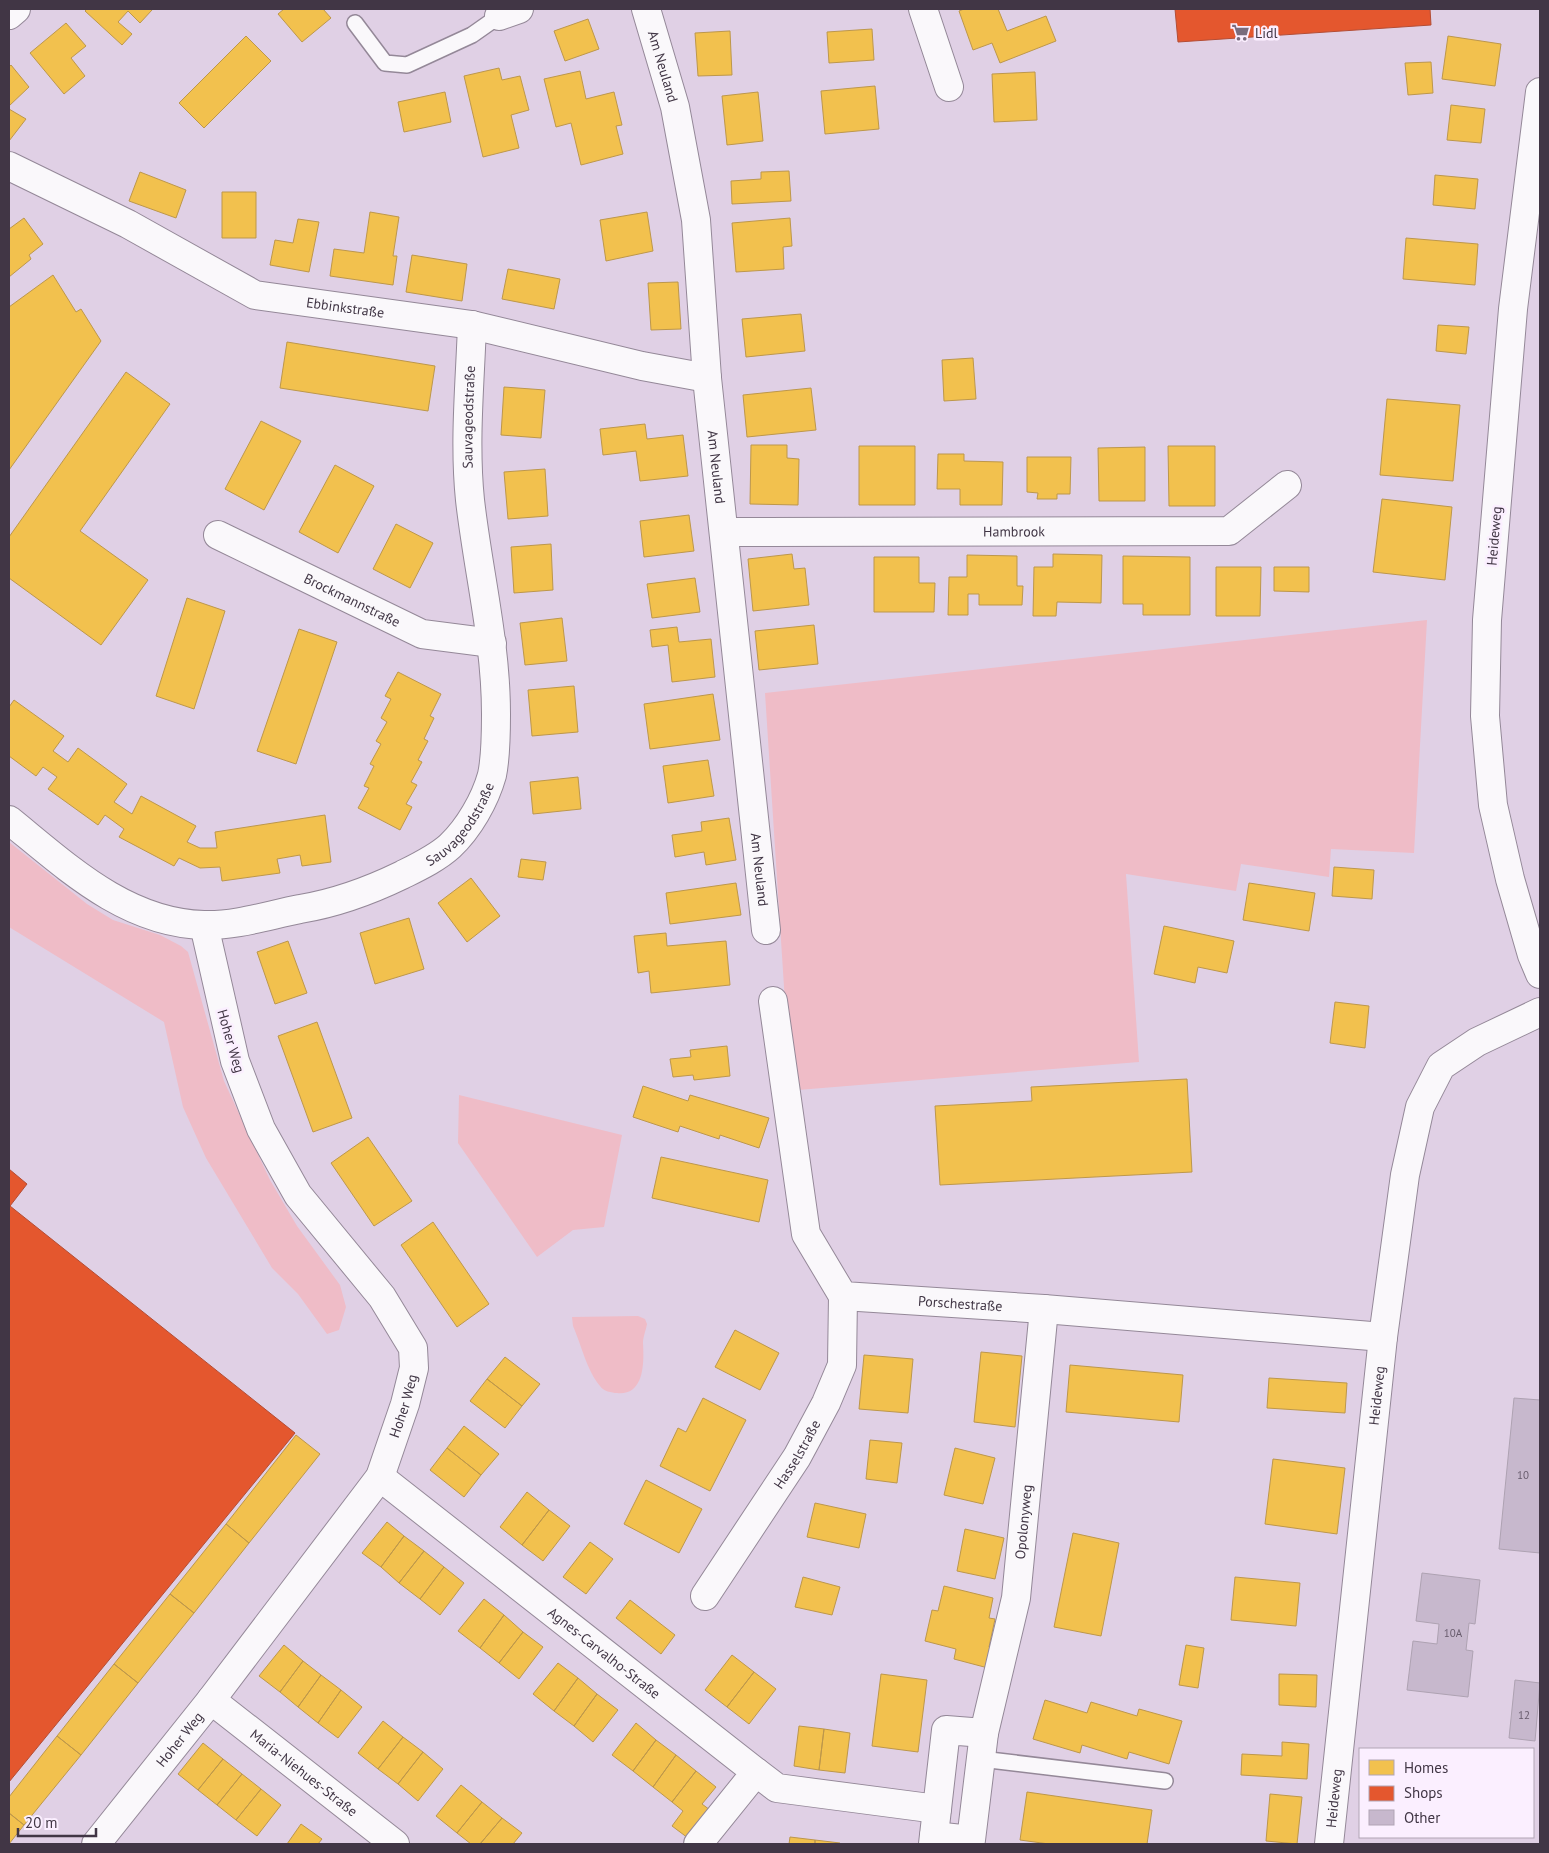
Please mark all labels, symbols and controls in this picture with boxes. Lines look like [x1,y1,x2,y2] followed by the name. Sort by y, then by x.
[1231,23,1251,43] supermarket icon: Lidl
[1255,24,1278,42] place label: Lidl
[644,29,682,104] street label: Am Neuland
[305,293,385,322] street label: Ebbinkstraße
[458,365,479,469] street label: Sauvageodstraße
[704,429,729,505] street label: Am Neuland
[1482,506,1506,566] street label: Heideweg
[983,522,1045,540] street label: Hambrook
[301,569,403,631] street label: Brockmannstraße
[422,780,498,870] street label: Sauvageodstraße
[747,832,772,907] street label: Am Neuland
[213,1007,249,1075] street label: Hoher Weg
[918,1292,1003,1315] street label: Porschestraße
[1365,1365,1389,1426] street label: Heideweg
[385,1372,421,1440] street label: Hoher Weg
[769,1417,824,1492] street label: Hasselstraße
[1517,1468,1529,1482] house number: 10
[1011,1484,1036,1560] street label: Opolonyweg
[544,1603,664,1703] street label: Agnes-Carvalho-Straße
[1444,1626,1463,1640] house number: 10A
[152,1708,207,1770] street label: Hoher Weg
[1518,1708,1530,1722] house number: 12
[247,1725,361,1820] street label: Maria-Niehues-Straße
[1359,1748,1534,1838] legend
[1404,1758,1448,1777] text: Homes
[1322,1768,1346,1829] street label: Heideweg
[1404,1783,1443,1802] text: Shops
[18,1806,95,1838] scale bar
[1404,1808,1440,1827] text: Other
[25,1813,58,1832] text: 20 m

